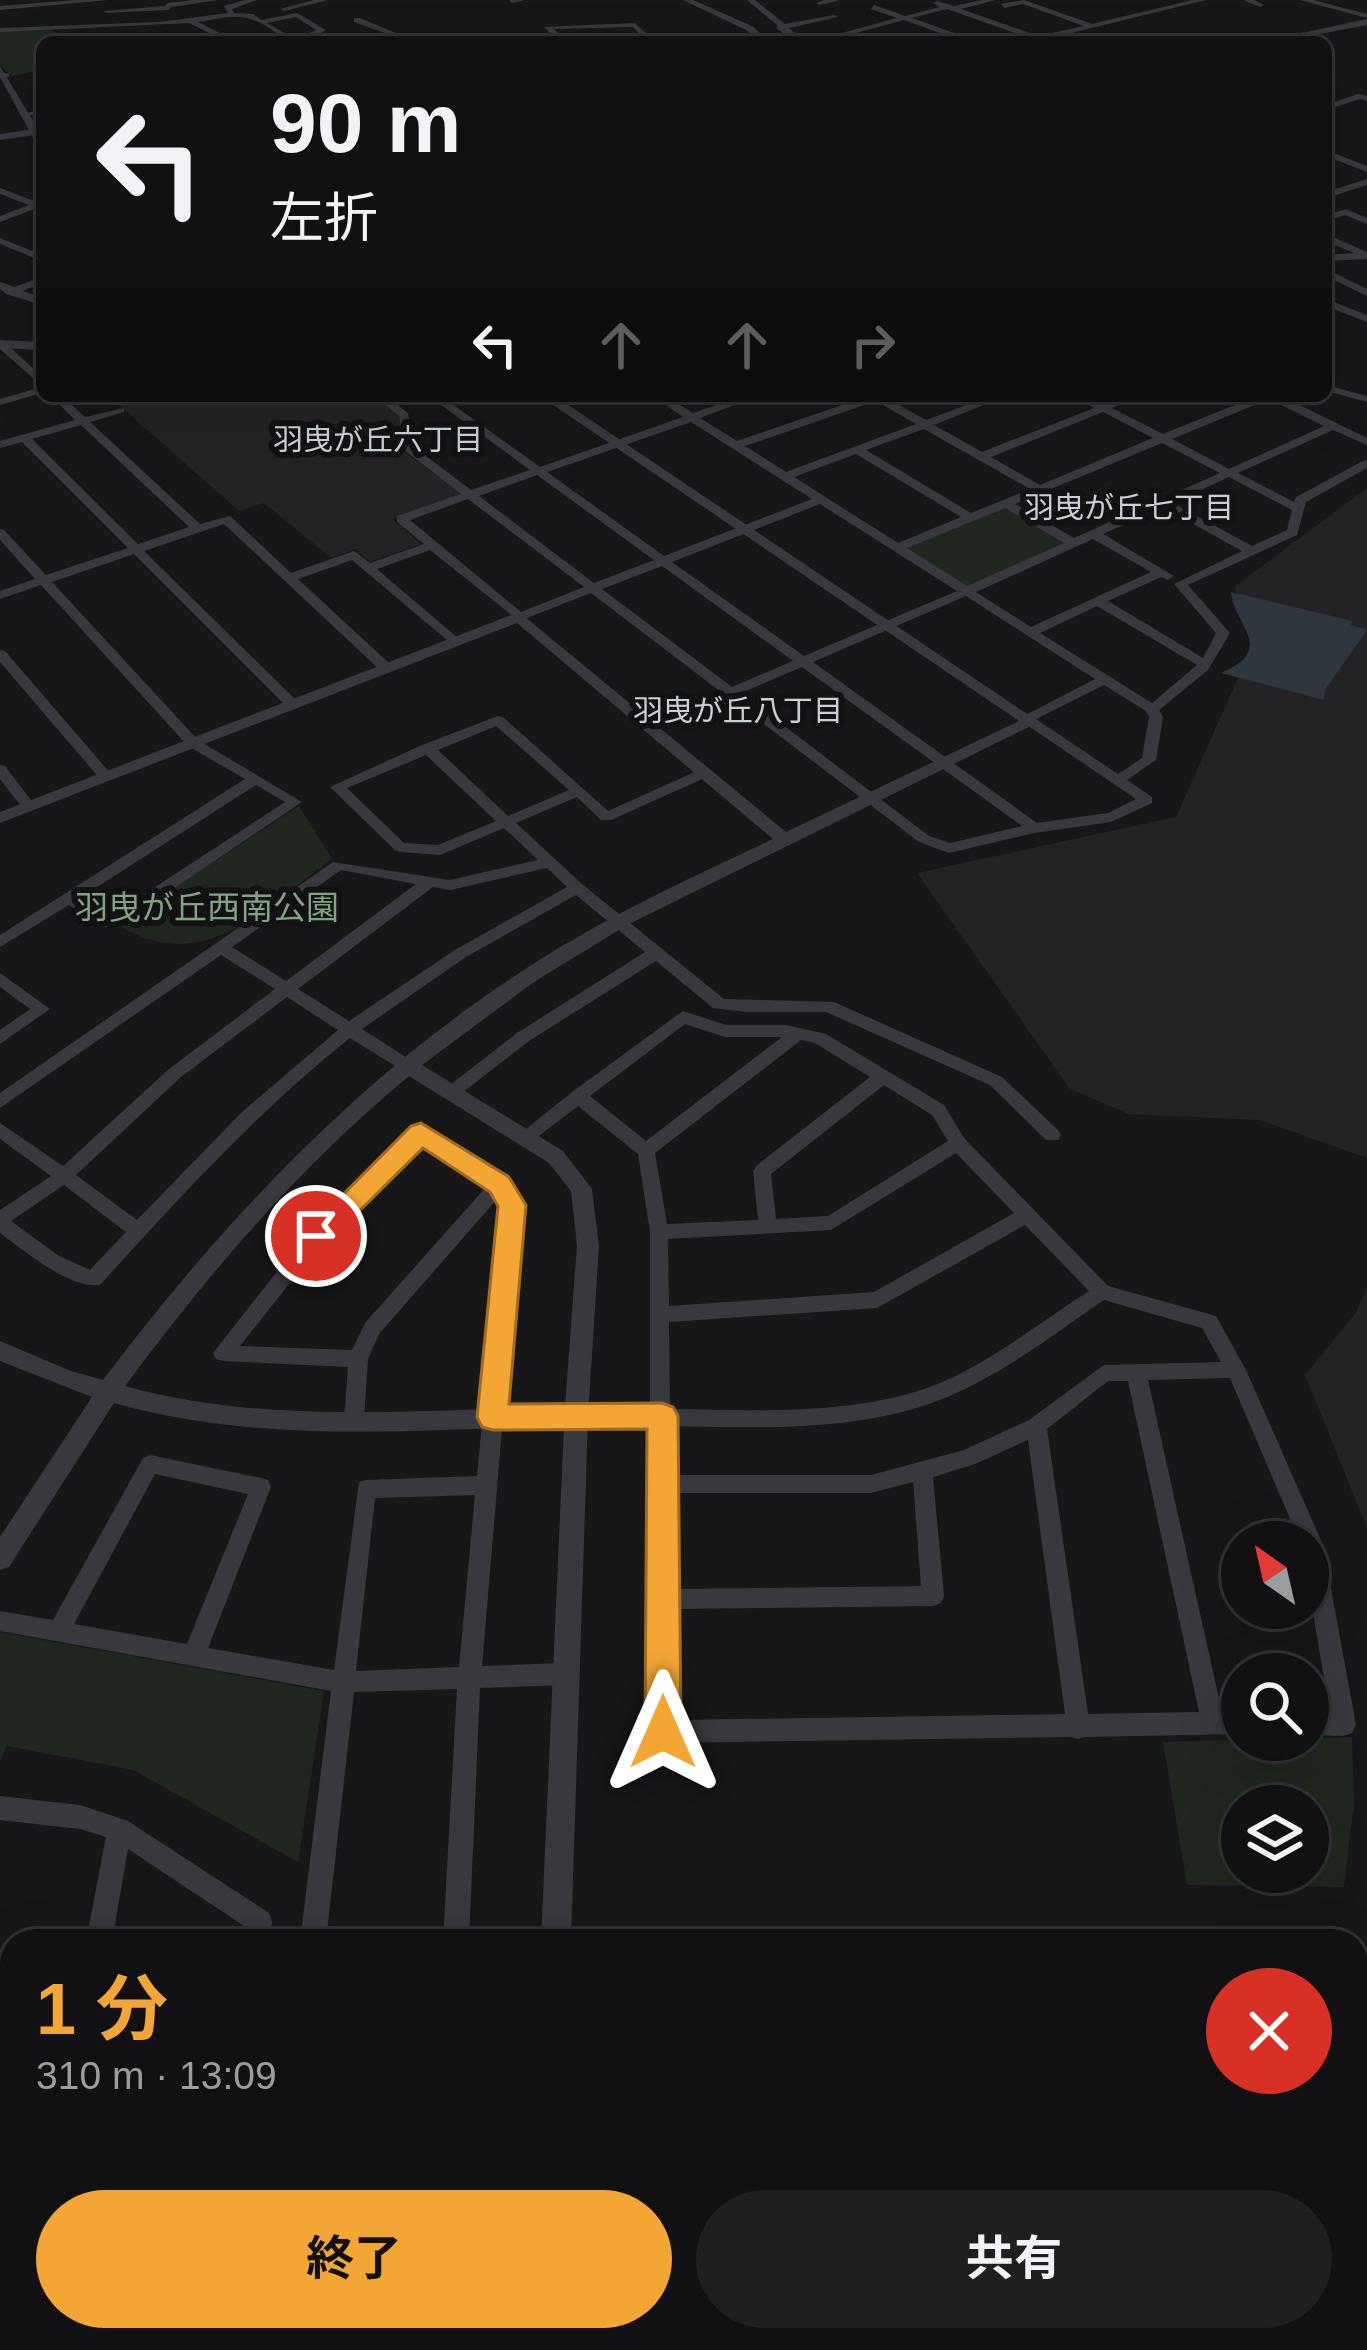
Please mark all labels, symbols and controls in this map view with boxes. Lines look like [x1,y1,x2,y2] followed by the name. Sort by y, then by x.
[270,76,461,170] text: 90 m
[72,84,228,240] icon: left
[270,188,378,248] text: 左折
[462,312,528,378] icon: left
[588,312,654,378] icon: ahead
[714,312,780,378] icon: ahead
[840,312,906,378] icon: right
[273,423,483,456] district label: 羽曳が丘六丁目
[1024,491,1234,524] district label: 羽曳が丘七丁目
[633,694,843,727] district label: 羽曳が丘八丁目
[75,889,339,926] park label: 羽曳が丘西南公園
[265,1185,367,1287] pin
[283,1203,349,1269] icon: arrive
[1221,1521,1329,1629] north arrow
[1221,1521,1329,1893] map controls
[1221,1653,1329,1761] button: search
[600,1669,726,1795] position arrow
[1221,1785,1329,1893] button: layers
[1206,1968,1332,2094] button: close
[36,1969,168,2049] text: 1 分
[36,2054,277,2097] text: 310 m · 13:09
[36,2190,672,2328] button: 終了
[696,2190,1332,2328] button: 共有

